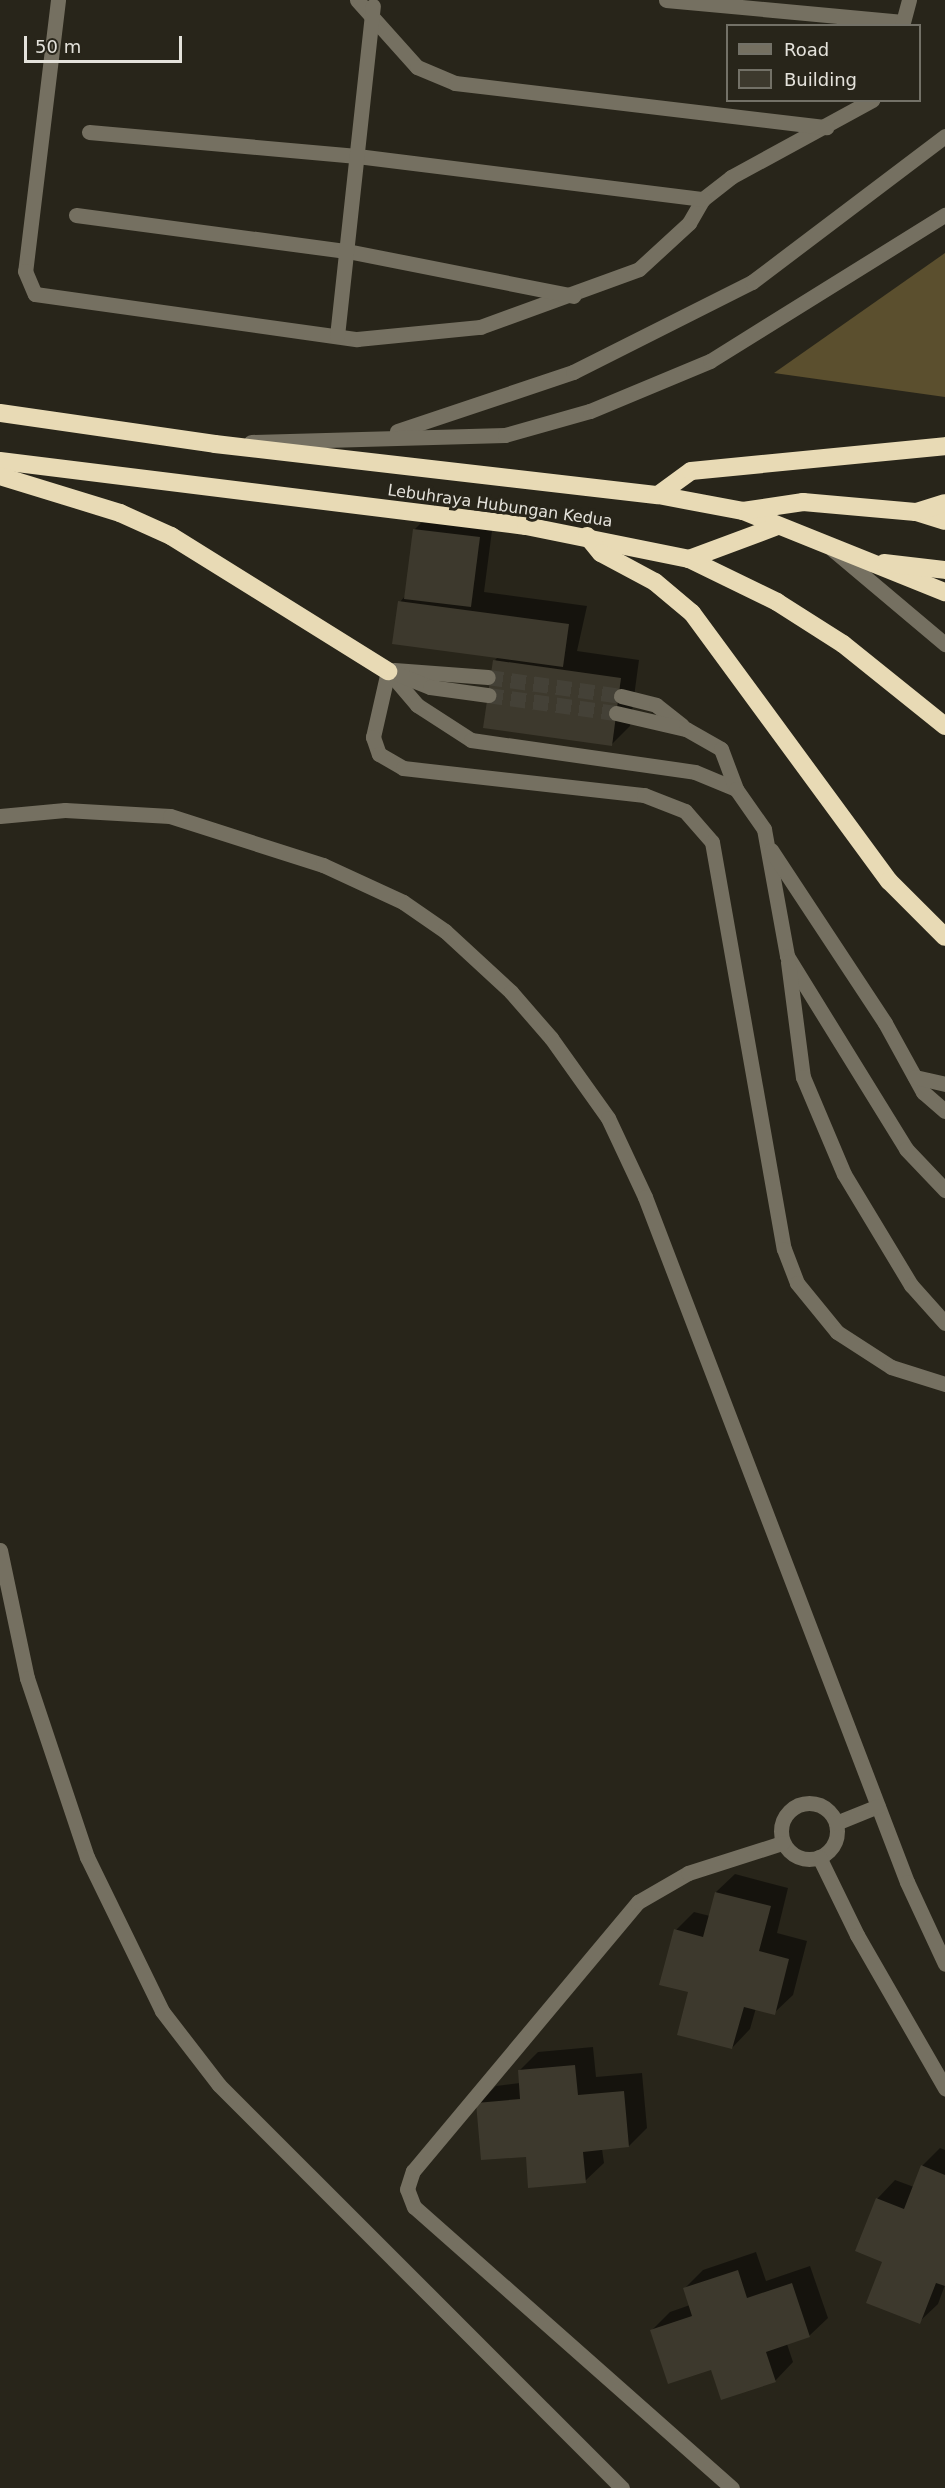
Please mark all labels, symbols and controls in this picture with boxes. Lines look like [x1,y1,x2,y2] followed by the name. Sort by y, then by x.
[27,24,184,62] scale bar
[726,24,921,102] legend
[35,36,81,57] text: 50 m
[784,39,829,60] text: Road
[784,69,857,90] text: Building
[386,481,614,531] street label: Lebuhraya Hubungan Kedua

